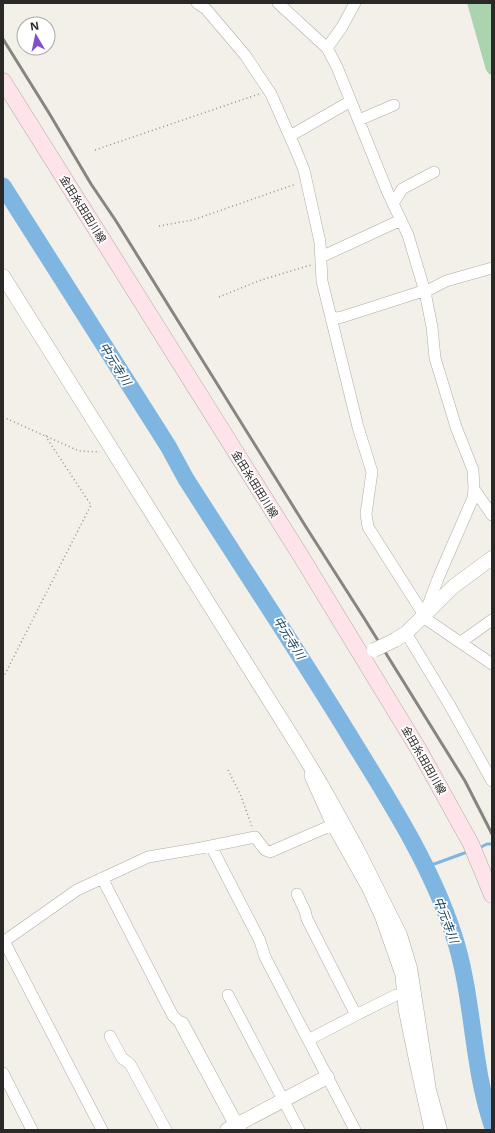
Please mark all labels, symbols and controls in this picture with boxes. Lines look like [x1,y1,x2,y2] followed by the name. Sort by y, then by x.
[16,16,56,56] north arrow
[29,18,40,34] text: N
[57,172,110,245] street label: 金田糸田田川線
[95,339,136,390] water label: 中元寺川
[229,447,282,520] street label: 金田糸田田川線
[269,613,310,664] water label: 中元寺川
[399,723,450,797] street label: 金田糸田田川線
[430,894,464,947] water label: 中元寺川

